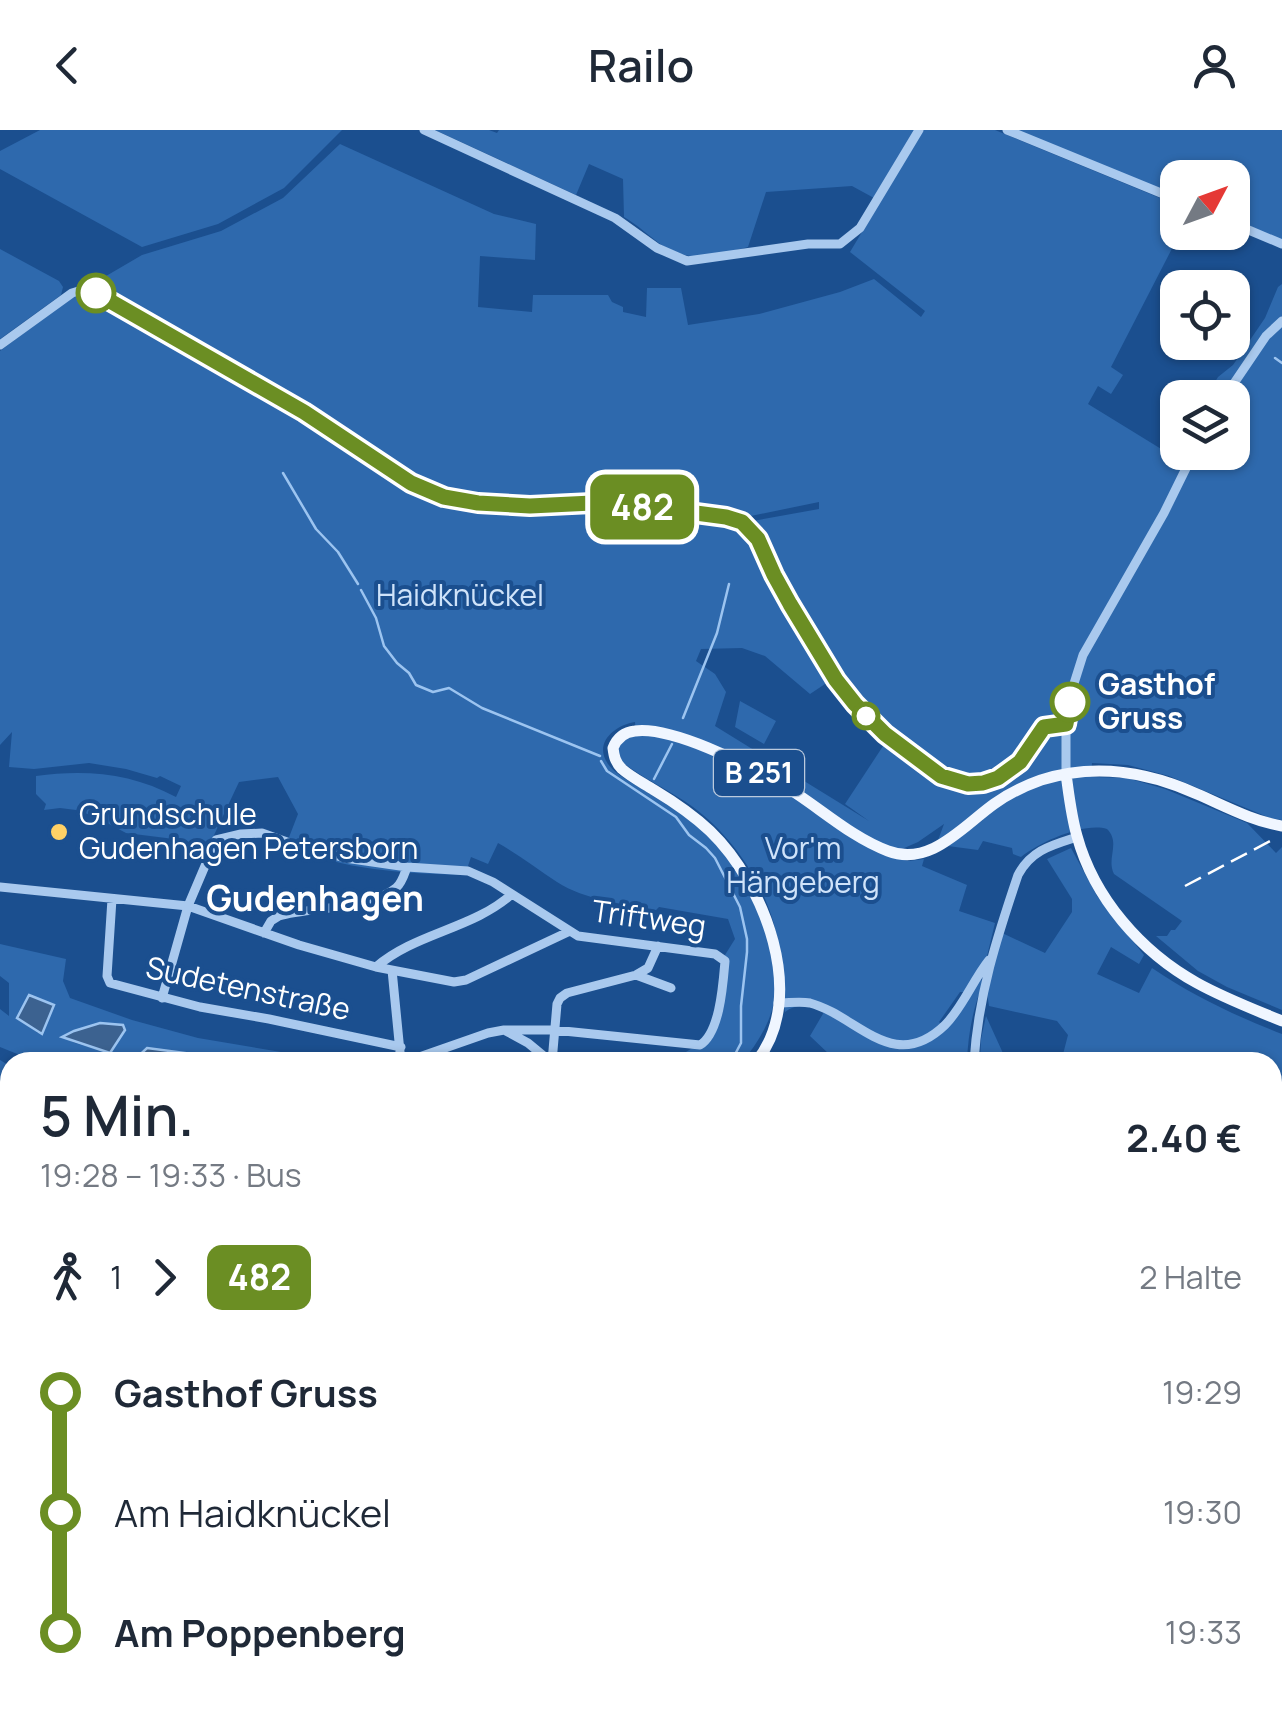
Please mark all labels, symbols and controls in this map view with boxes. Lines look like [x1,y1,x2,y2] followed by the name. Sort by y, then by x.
[588,34,694,96] text: Railo
[40,38,95,93] icon: back
[1187,38,1242,93] icon: person
[1160,160,1250,250] north arrow
[1160,160,1250,470] map controls
[1160,270,1250,360] button: locate
[77,274,115,312] unlabelled marker
[1160,380,1250,470] button: layers
[584,474,700,540] line badge: 482
[610,483,674,531] text: 482
[376,574,544,615] park label: Haidknückel
[1098,663,1216,738] place label: Gasthof Gruss
[1051,683,1089,721] marker: Gasthof Gruss
[853,703,879,729] unlabelled marker
[714,750,804,796] road number: B 251
[79,793,418,868] place label: Grundschule Gudenhagen Petersborn
[48,821,70,843] marker: Grundschule Gudenhagen Petersborn
[726,827,880,902] park label: Vor'm Hängeberg
[206,874,424,922] district label: Gudenhagen
[590,889,709,946] street label: Triftweg
[142,946,354,1029] street label: Sudetenstraße
[40,1077,194,1153] text: 5 Min.
[1126,1111,1242,1163] text: 2.40 €
[40,1153,302,1197] text: 19:28 – 19:33 · Bus
[40,1250,95,1305] icon: walk
[137,1250,192,1305] icon: forward
[227,1253,291,1301] text: 482
[110,1255,122,1299] text: 1
[1139,1255,1242,1299] text: 2 Halte
[114,1366,378,1418] text: Gasthof Gruss
[1162,1370,1242,1414] text: 19:29
[114,1486,391,1538] text: Am Haidknückel
[1163,1490,1242,1534] text: 19:30
[114,1606,406,1658] text: Am Poppenberg
[1165,1610,1242,1654] text: 19:33

